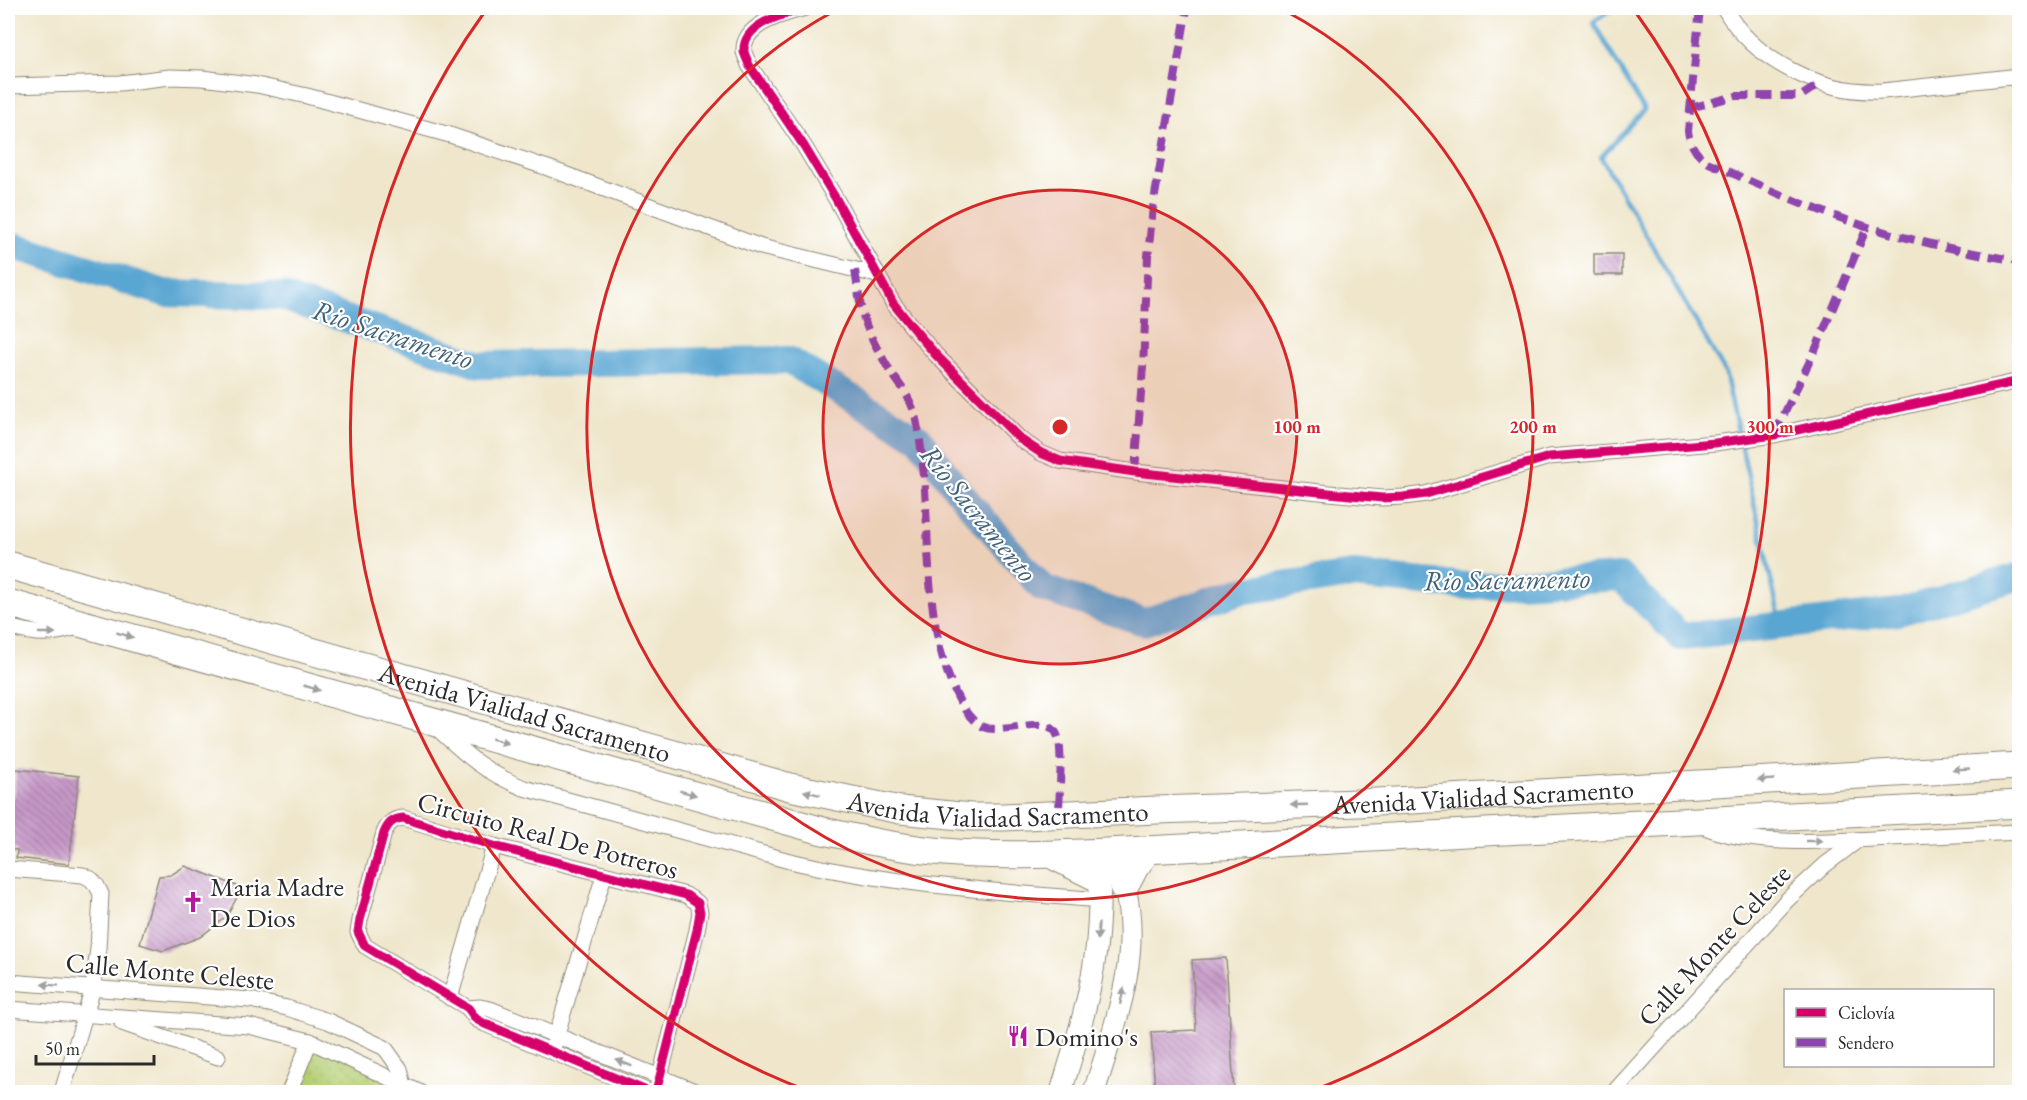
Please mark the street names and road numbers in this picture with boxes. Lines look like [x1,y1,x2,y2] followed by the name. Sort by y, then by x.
[373,653,675,770] street label: Avenida Vialidad Sacramento
[1330,770,1635,821] street label: Avenida Vialidad Sacramento
[843,782,1149,835] street label: Avenida Vialidad Sacramento
[414,783,682,887] street label: Circuito Real De Potreros
[1630,857,1798,1033] street label: Calle Monte Celeste
[64,944,276,998] street label: Calle Monte Celeste

